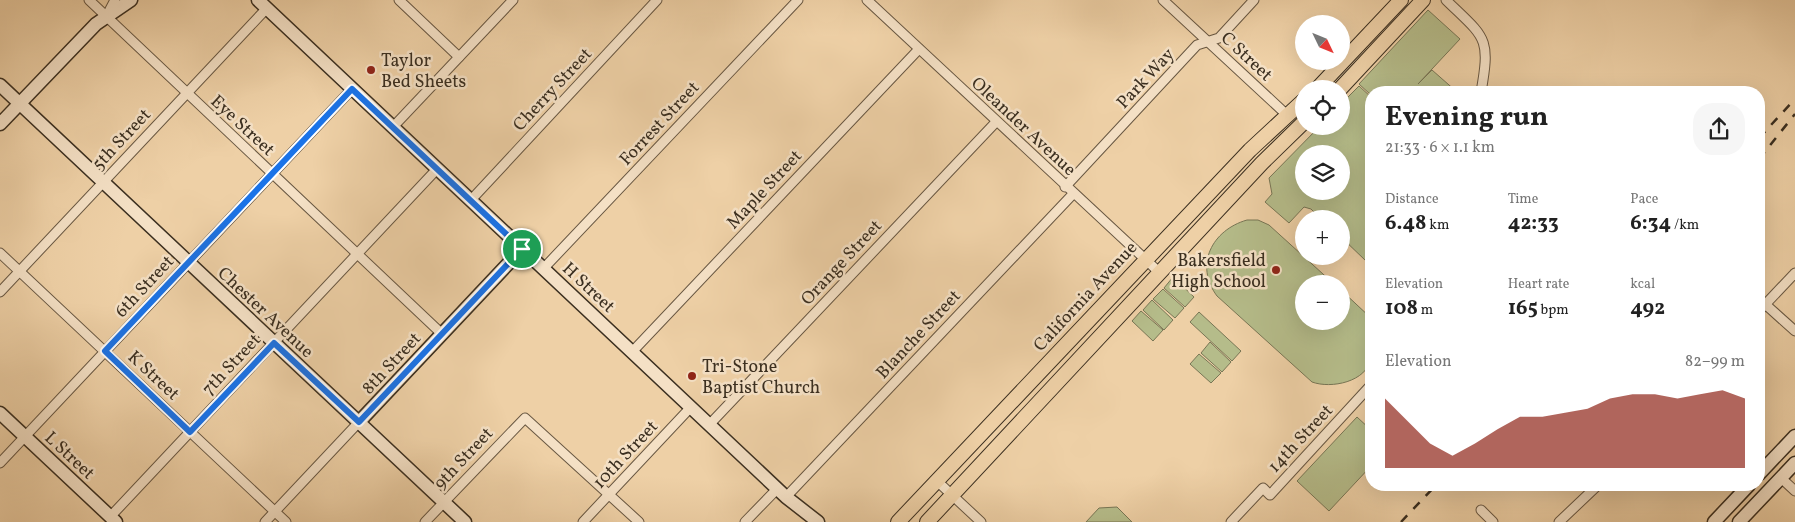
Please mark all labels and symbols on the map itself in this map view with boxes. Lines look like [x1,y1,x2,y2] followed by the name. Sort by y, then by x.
[1295,15,1350,70] north arrow
[1215,27,1277,88] street label: C Street
[508,43,598,137] street label: Cherry Street
[1111,43,1181,115] street label: Park Way
[381,49,466,95] place label: Taylor Bed Sheets
[365,64,377,76] marker: Taylor Bed Sheets
[965,72,1081,182] street label: Oleander Avenue
[614,76,706,172] street label: Forrest Street
[204,90,280,162] street label: Eye Street
[87,104,157,177] street label: 5th Street
[722,145,809,235] street label: Maple Street
[796,215,888,311] street label: Orange Street
[501,228,543,270] pin
[1028,236,1144,358] street label: California Avenue
[1171,249,1266,295] place label: Bakersfield High School
[110,250,180,324] street label: 6th Street
[556,257,620,319] street label: H Street
[211,262,319,364] street label: Chester Avenue
[1270,264,1282,276] marker: Bakersfield High School
[871,285,967,385] street label: Blanche Street
[357,327,427,401] street label: 8th Street
[197,329,267,402] street label: 7th Street
[121,345,185,407] street label: K Street
[702,355,821,401] place label: Tri-Stone Baptist Church
[686,370,698,382] marker: Tri-Stone Baptist Church
[1263,399,1339,479] street label: 14th Street
[588,415,664,495] street label: 10th Street
[429,422,500,496] street label: 9th Street
[38,426,100,486] street label: L Street

